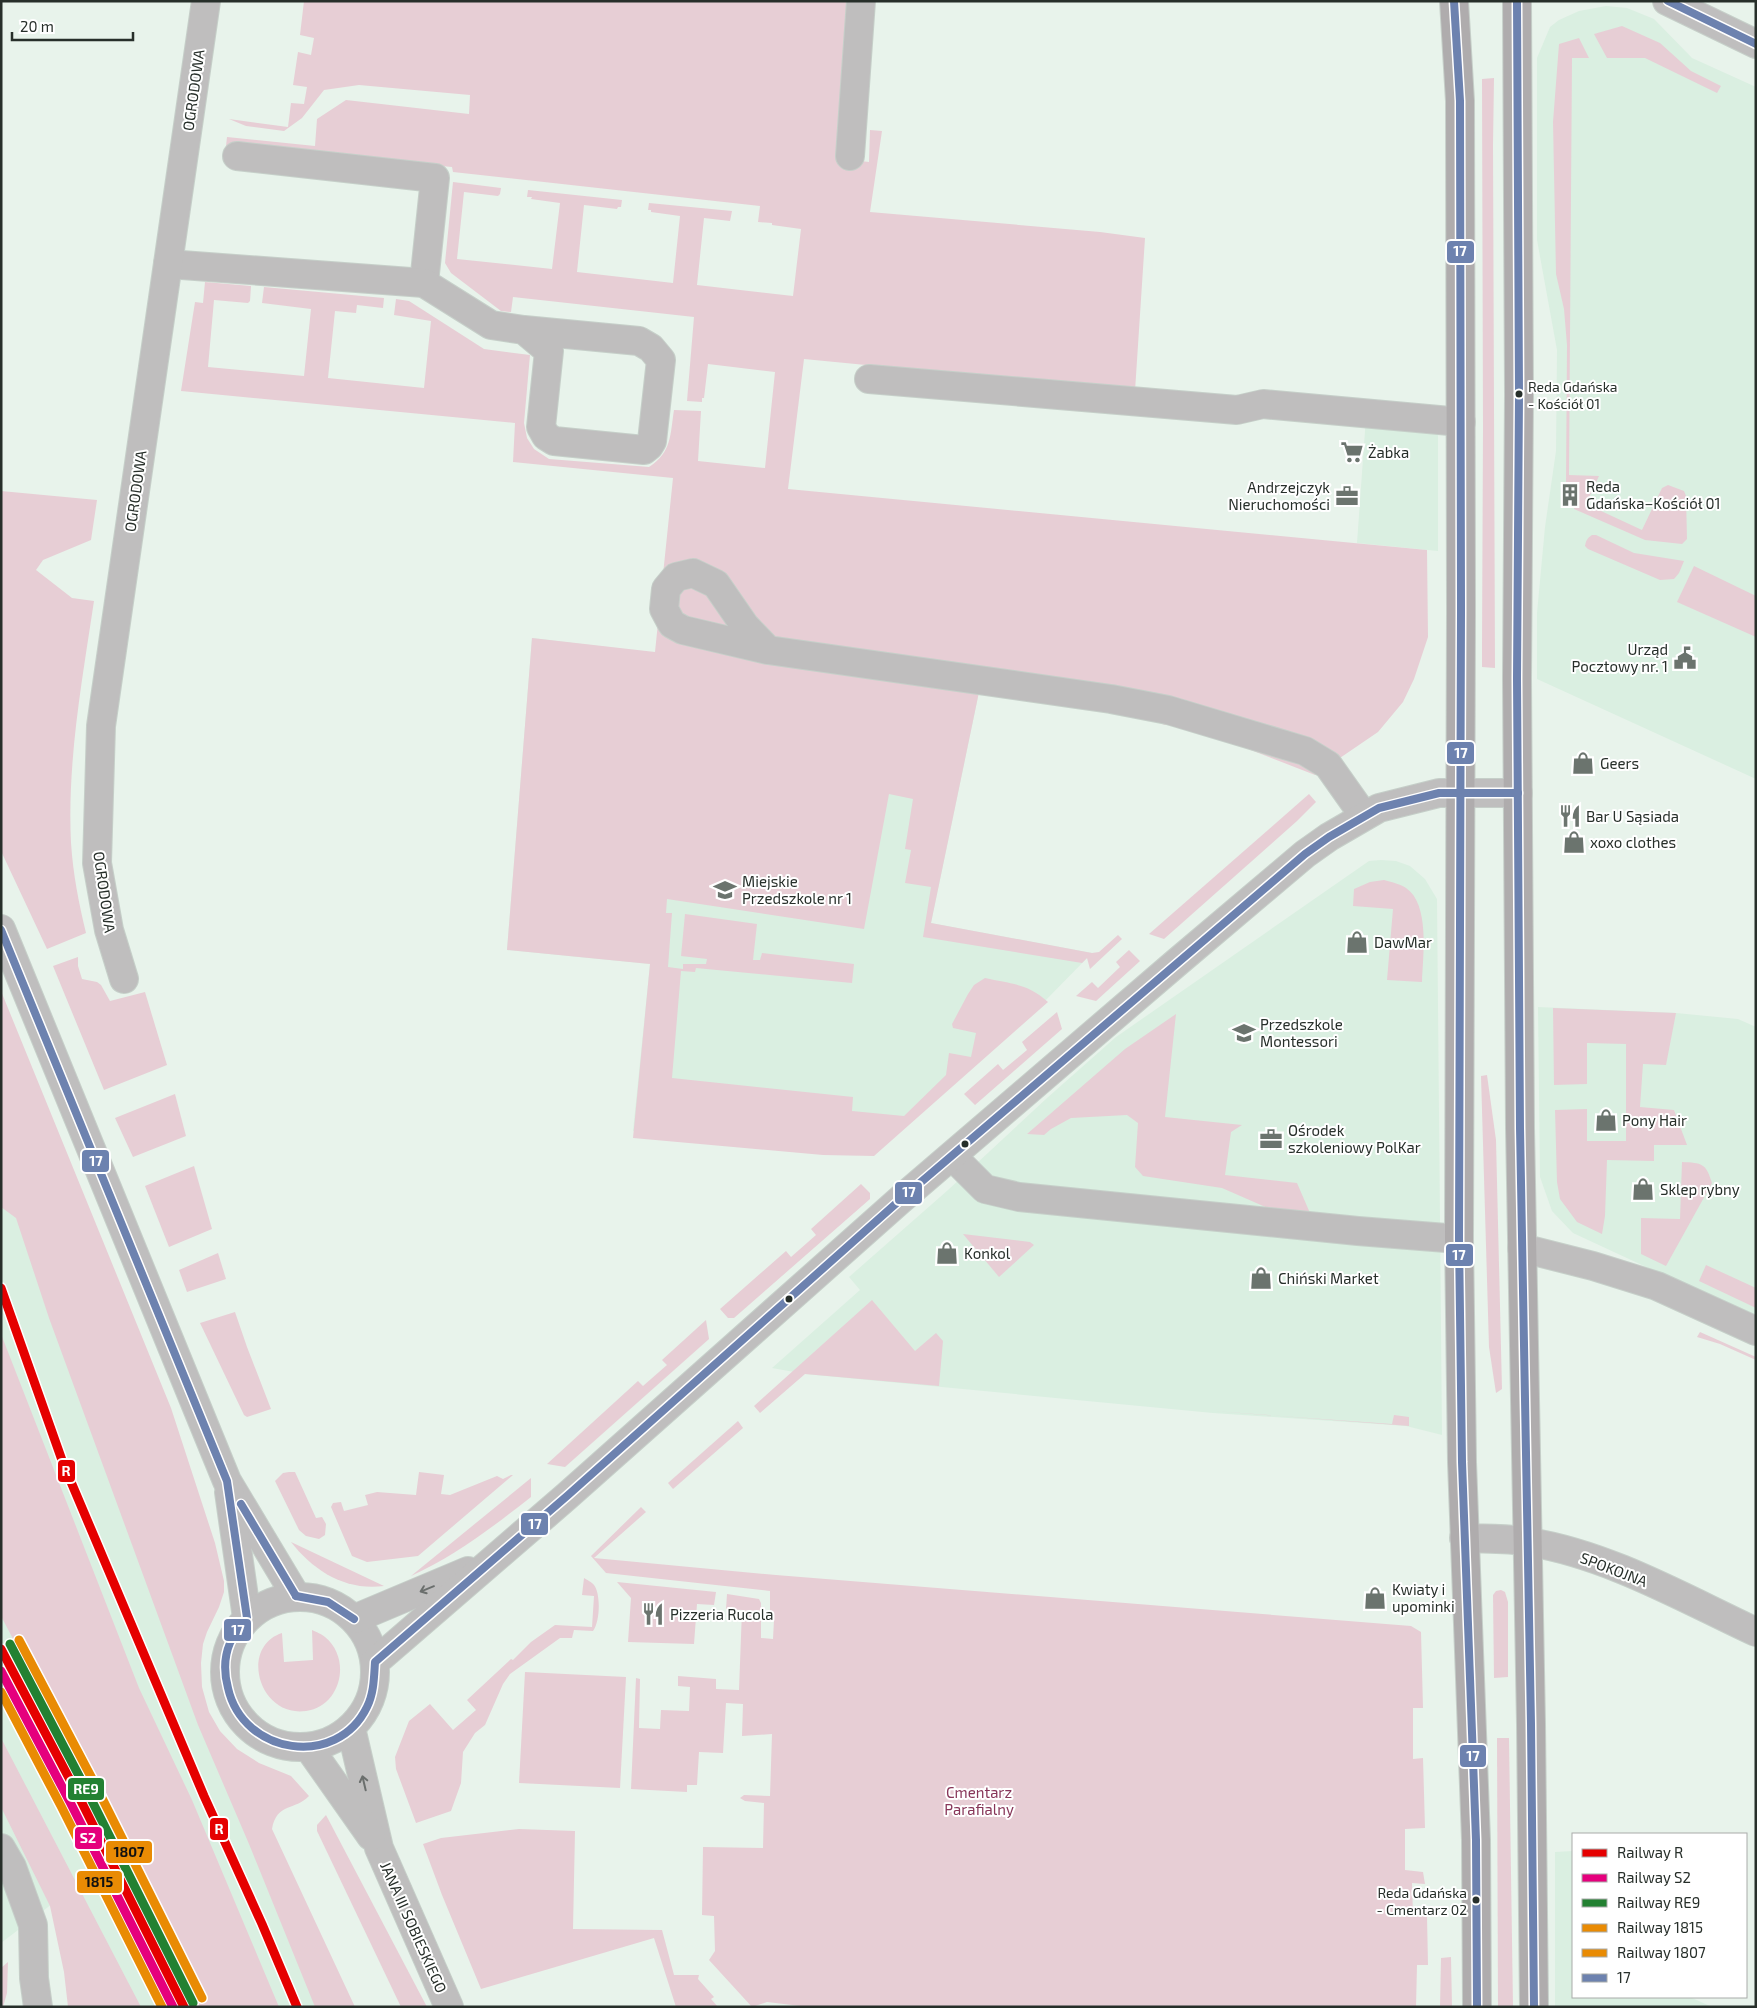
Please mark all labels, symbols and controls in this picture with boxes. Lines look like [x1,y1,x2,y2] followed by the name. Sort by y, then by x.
[12,10,134,42] scale bar
[20,17,54,35] text: 20 m
[178,48,208,132] street label: OGRODOWA
[1446,240,1475,264] line badge: 17
[1453,242,1467,259] text: 17
[1528,378,1618,412] place label: Reda Gdańska - Kościół 01
[1514,389,1524,399] marker: Reda Gdańska - Kościół 01
[1339,439,1365,465] supermarket icon: Żabka
[1368,443,1409,461] place label: Żabka
[120,449,150,533] street label: OGRODOWA
[1586,477,1721,512] place label: Reda Gdańska–Kościół 01
[1228,478,1330,513] place label: Andrzejczyk Nieruchomości
[1557,482,1583,508] building icon: Reda Gdańska–Kościół 01
[1334,483,1360,509] office icon: Andrzejczyk Nieruchomości
[1572,640,1668,675] place label: Urząd Pocztowy nr. 1
[1672,645,1698,671] public building icon: Urząd Pocztowy nr. 1
[1446,741,1475,765] line badge: 17
[1454,744,1468,761] text: 17
[1570,750,1596,776] shop icon: Geers
[1600,754,1639,772] place label: Geers
[1557,803,1583,829] restaurant icon: Bar U Sąsiada
[1586,807,1679,825] place label: Bar U Sąsiada
[1561,829,1587,855] shop icon: xoxo clothes
[1590,833,1676,851] place label: xoxo clothes
[90,850,120,934] street label: OGRODOWA
[742,872,852,907] place label: Miejskie Przedszkole nr 1
[712,877,738,903] school or university icon: Miejskie Przedszkole nr 1
[1344,929,1370,955] shop icon: DawMar
[1374,933,1432,951] place label: DawMar
[1260,1015,1343,1050] place label: Przedszkole Montessori
[1231,1020,1257,1046] school or university icon: Przedszkole Montessori
[1593,1107,1619,1133] shop icon: Pony Hair
[1622,1111,1687,1129] place label: Pony Hair
[1288,1121,1421,1156] place label: Ośrodek szkoleniowy PolKar
[1258,1126,1284,1152] office icon: Ośrodek szkoleniowy PolKar
[960,1139,970,1149] unlabelled marker
[81,1149,110,1173] line badge: 17
[89,1152,103,1169] text: 17
[1630,1176,1656,1202] shop icon: Sklep rybny
[1660,1180,1740,1198] place label: Sklep rybny
[894,1181,923,1205] line badge: 17
[902,1183,916,1200] text: 17
[934,1240,960,1266] shop icon: Konkol
[1445,1243,1474,1267] line badge: 17
[964,1244,1011,1262] place label: Konkol
[1452,1246,1466,1263] text: 17
[1248,1265,1274,1291] shop icon: Chiński Market
[1278,1269,1379,1287] place label: Chiński Market
[784,1294,794,1304] unlabelled marker
[57,1459,76,1483] line badge: R
[61,1462,71,1479] text: R
[520,1512,549,1536] line badge: 17
[528,1515,542,1532] text: 17
[1578,1548,1651,1590] street label: SPOKOJNA
[1392,1580,1455,1615] place label: Kwiaty i upominki
[420,1584,435,1594] one-way arrow
[1362,1585,1388,1611] shop icon: Kwiaty i upominki
[640,1601,666,1627] restaurant icon: Pizzeria Rucola
[670,1605,773,1623] place label: Pizzeria Rucola
[223,1618,252,1642] line badge: 17
[231,1621,245,1638] text: 17
[1459,1744,1487,1768] line badge: 17
[1466,1747,1480,1764] text: 17
[359,1776,368,1792] one-way arrow
[67,1777,105,1801] line badge: RE9
[73,1780,99,1797] text: RE9
[944,1783,1014,1818] park label: Cmentarz Parafialny
[209,1817,229,1841] line badge: R
[214,1820,224,1837] text: R
[74,1826,103,1850] line badge: S2
[80,1829,96,1846] text: S2
[1572,1833,1747,1998] legend
[105,1840,153,1864] line badge: 1807
[114,1843,145,1860] text: 1807
[1617,1843,1683,1861] text: Railway R
[377,1859,451,1995] street label: JANA III SOBIESKIEGO
[1617,1868,1691,1886] text: Railway S2
[76,1870,123,1894] line badge: 1815
[85,1873,114,1890] text: 1815
[1376,1884,1467,1918] place label: Reda Gdańska - Cmentarz 02
[1617,1893,1700,1911] text: Railway RE9
[1471,1895,1481,1905] marker: Reda Gdańska - Cmentarz 02
[1617,1918,1703,1936] text: Railway 1815
[1617,1943,1706,1961] text: Railway 1807
[1617,1968,1631,1986] text: 17

